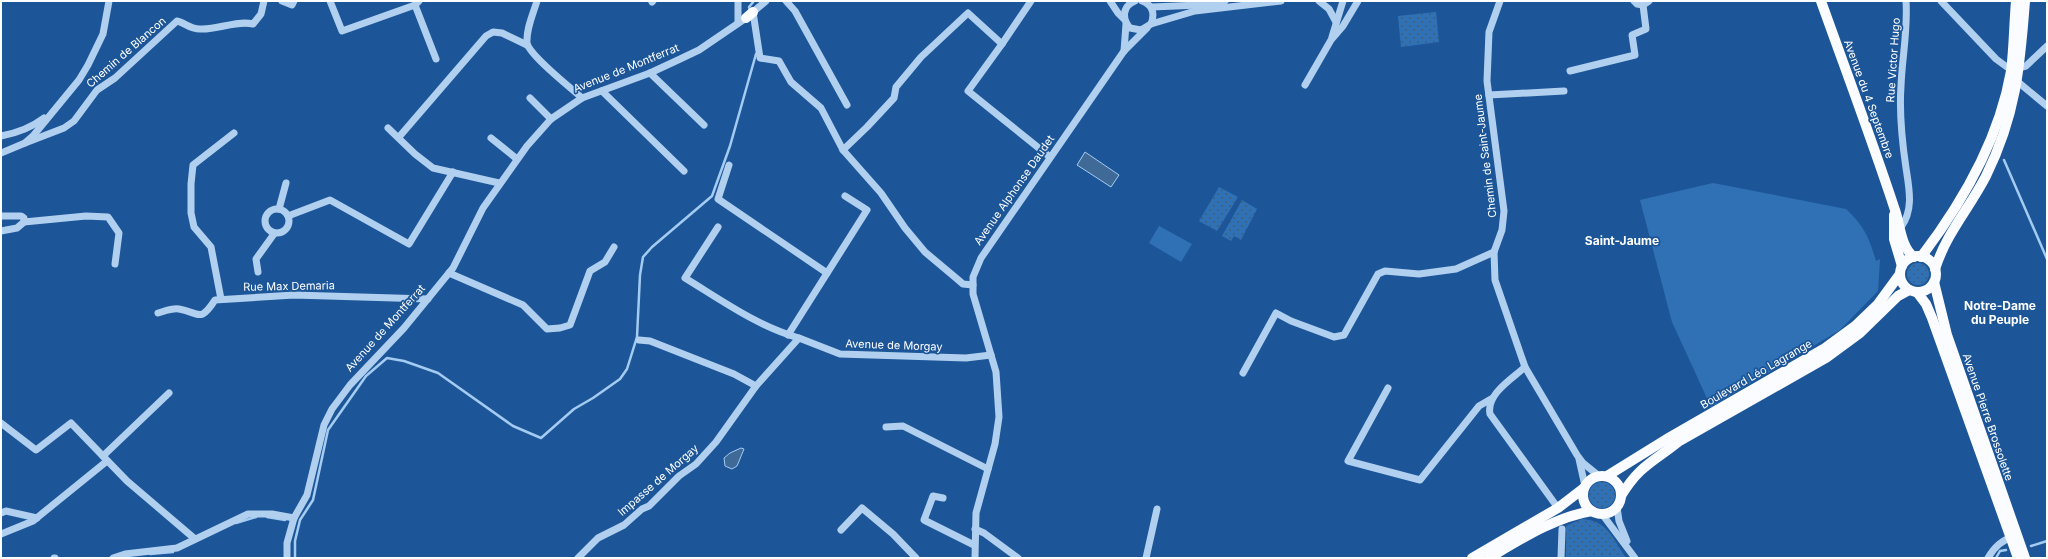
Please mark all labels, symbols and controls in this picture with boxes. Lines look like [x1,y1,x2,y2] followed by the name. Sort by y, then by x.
[83,14,169,90] street label: Chemin de Blancon
[1883,17,1903,103] street label: Rue Victor Hugo
[1841,38,1897,160] street label: Avenue du 4 Septembre
[571,40,681,96] street label: Avenue de Montferrat
[1470,93,1500,219] street label: Chemin de Saint-Jaume
[971,132,1058,248] street label: Avenue Alphonse Daudet
[1585,233,1659,248] district label: Saint-Jaume
[243,278,335,294] street label: Rue Max Demaria
[342,281,428,375] street label: Avenue de Montferrat
[1964,298,2036,327] district label: Notre-Dame du Peuple
[845,336,943,354] street label: Avenue de Morgay
[1698,336,1814,412] street label: Boulevard Léo Lagrange
[1960,351,2016,483] street label: Avenue Pierre Brossolette
[615,441,701,519] street label: Impasse de Morgay

